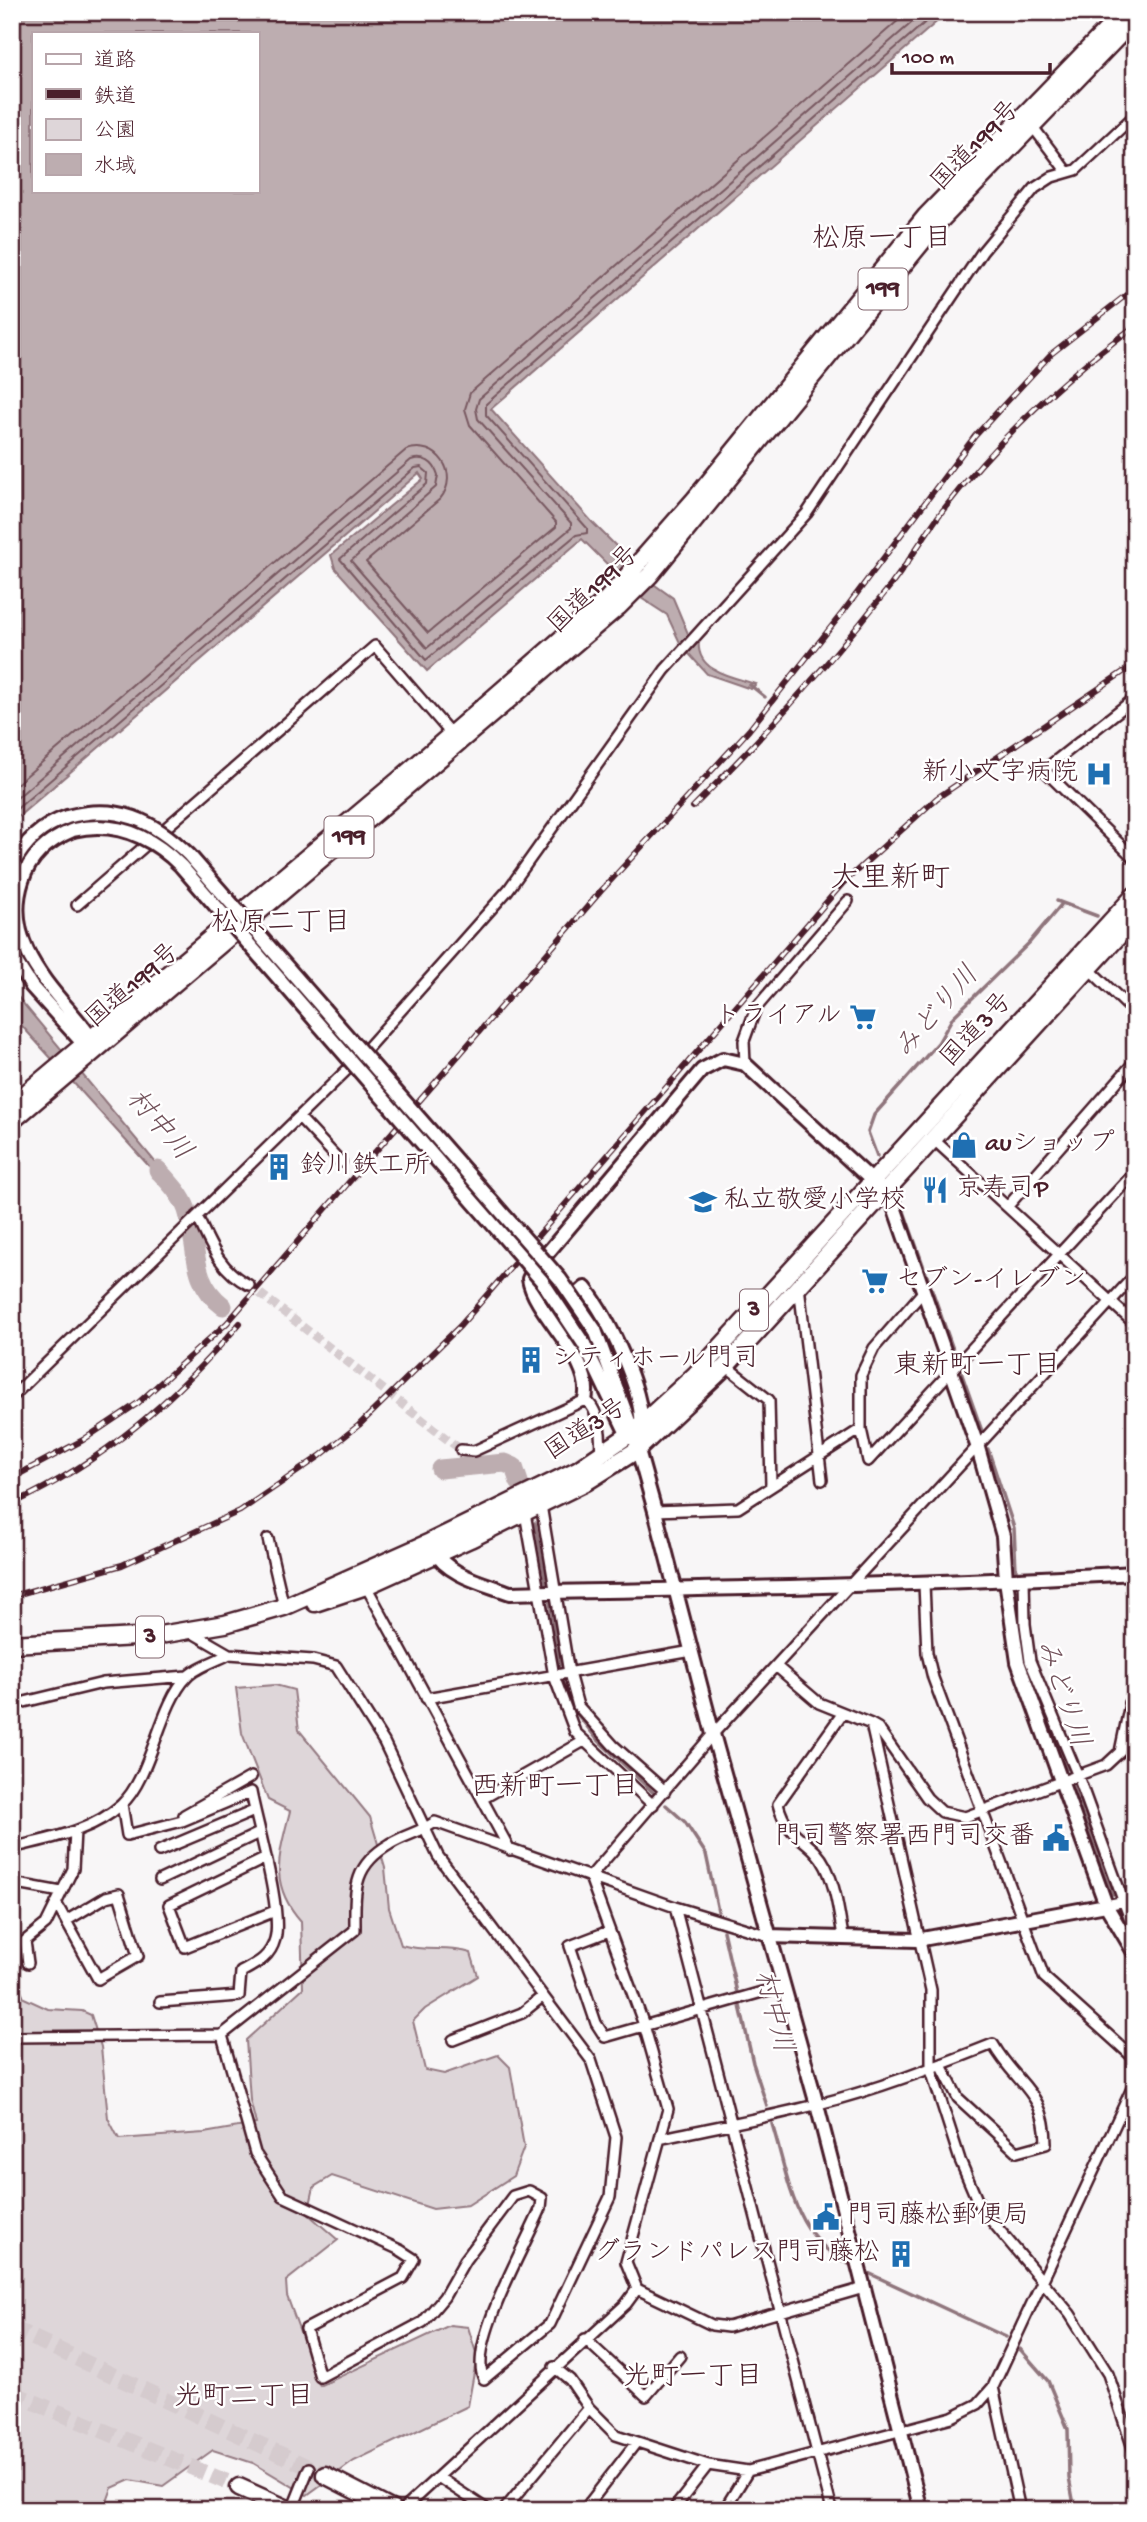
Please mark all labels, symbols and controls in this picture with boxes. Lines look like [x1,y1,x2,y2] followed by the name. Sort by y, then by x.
[32,32,259,192] legend
[892,32,1049,76] scale bar
[901,47,954,72] text: 100 m
[94,49,136,75] text: 道路
[94,85,136,111] text: 鉄道
[925,94,1028,199] street label: 国道199号
[94,120,136,145] text: 公園
[94,155,136,181] text: 水域
[812,223,952,257] district label: 松原一丁目
[858,268,908,310] road number: 199
[542,539,647,642] street label: 国道199号
[922,758,1078,790] place label: 新小文字病院
[1084,759,1114,789] hospital icon: 新小文字病院
[324,816,374,858] road number: 199
[830,862,950,898] district label: 大里新町
[211,907,351,941] district label: 松原二丁目
[80,937,187,1036] street label: 国道199号
[889,960,987,1066] water label: みどり川
[935,986,1021,1075] street label: 国道3号
[715,1002,842,1033] place label: トライアル
[848,1002,878,1032] supermarket icon: トライアル
[118,1083,199,1169] water label: 村中川
[985,1129,1115,1161] place label: auショップ
[949,1130,979,1160] shop icon: auショップ
[300,1151,430,1183] place label: 鈴川鉄工所
[264,1152,294,1182] building icon: 鈴川鉄工所
[956,1174,1049,1206] place label: 京寿司P
[920,1175,950,1205] restaurant icon: 京寿司P
[724,1185,906,1218] place label: 私立敬愛小学校
[688,1187,718,1217] school or university icon: 私立敬愛小学校
[896,1265,1086,1297] place label: セブン-イレブン
[860,1266,890,1296] supermarket icon: セブン-イレブン
[740,1290,768,1330] road number: 3
[516,1345,546,1375] building icon: シティホール門司
[552,1345,758,1376] place label: シティホール門司
[893,1350,1061,1384] district label: 東新町一丁目
[540,1392,634,1469] street label: 国道3号
[136,1616,164,1658] road number: 3
[1027,1636,1095,1752] water label: みどり川
[471,1772,639,1805] district label: 西新町一丁目
[775,1821,1035,1854] place label: 門司警察署西門司交番
[1041,1823,1071,1853] public building icon: 門司警察署西門司交番
[746,1967,799,2057] water label: 村中川
[847,2200,1029,2233] place label: 門司藤松郵便局
[811,2202,841,2232] public building icon: 門司藤松郵便局
[594,2237,880,2270] place label: グランドパレス門司藤松
[886,2239,916,2269] building icon: グランドパレス門司藤松
[623,2362,763,2395] district label: 光町一丁目
[174,2382,314,2415] district label: 光町二丁目

